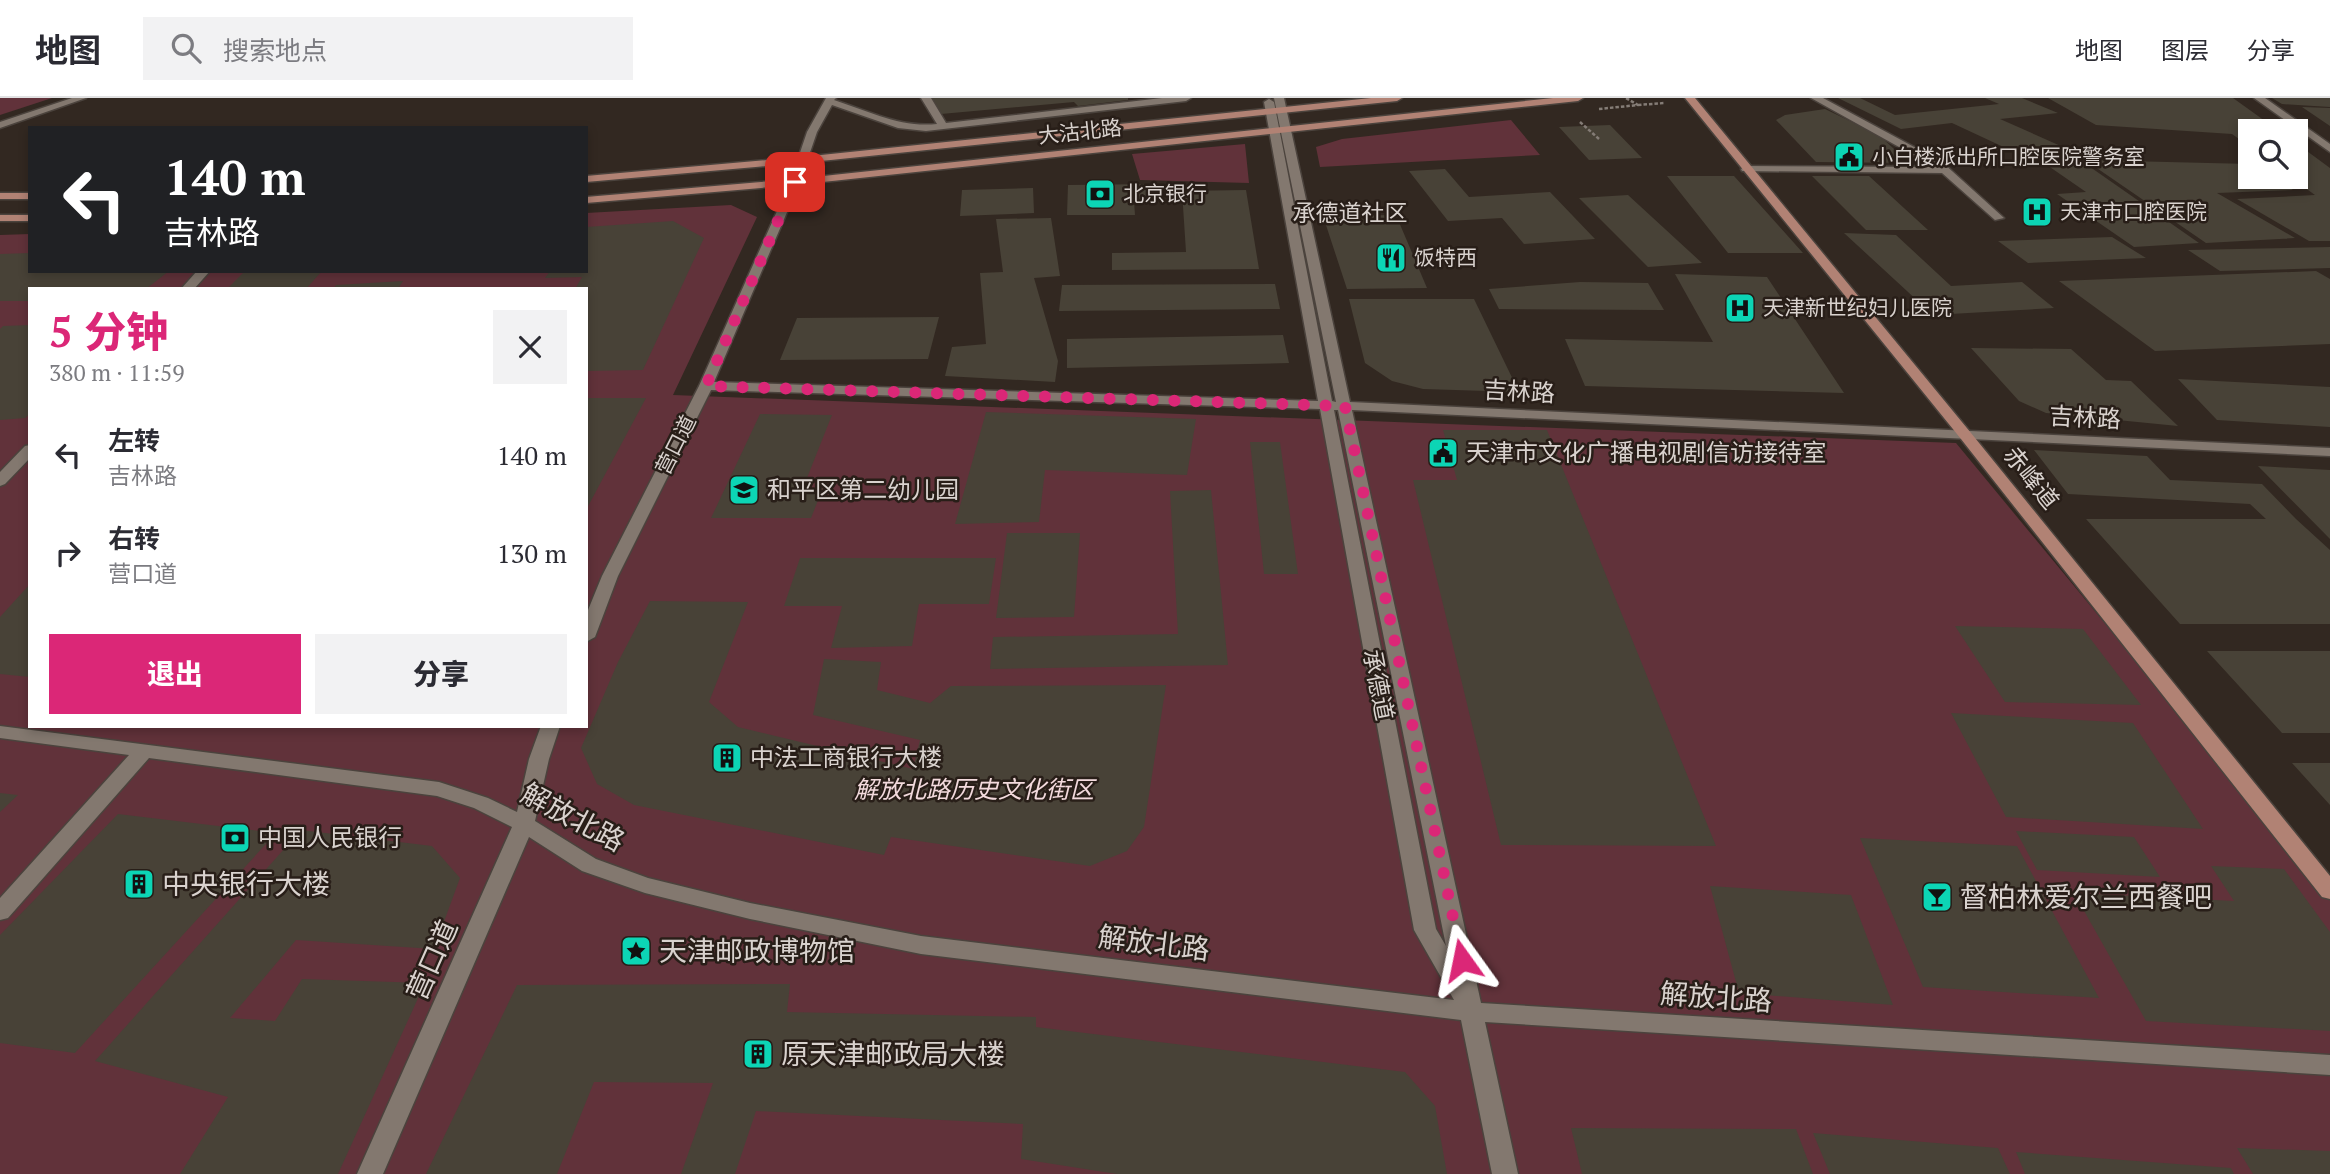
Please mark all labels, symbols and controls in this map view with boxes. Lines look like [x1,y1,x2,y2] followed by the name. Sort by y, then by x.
[143,17,633,80] search box
[35,28,101,71] text: 地图
[167,29,205,67] icon: search
[223,33,327,67] text: 搜索地点
[2075,34,2123,66] text: 地图
[2161,34,2209,66] text: 图层
[2247,34,2295,66] text: 分享
[1037,113,1123,149] street label: 大沽北路
[2238,119,2308,189] map controls
[2238,119,2308,189] button: search
[1832,140,1866,174] public building icon: 小白楼派出所口腔医院警务室
[1872,142,2145,170] place label: 小白楼派出所口腔医院警务室
[164,144,306,209] text: 140 m
[765,152,825,212] pin
[49,154,140,245] icon: left
[776,163,814,201] icon: arrive
[1083,177,1117,211] bank icon: 北京银行
[1123,179,1207,207] place label: 北京银行
[2020,195,2054,229] hospital icon: 天津市口腔医院
[1293,197,1408,228] district label: 承德道社区
[2060,197,2207,225] place label: 天津市口腔医院
[164,211,260,253] text: 吉林路
[1374,241,1408,275] restaurant icon: 饭特西
[1414,243,1477,271] place label: 饭特西
[1723,291,1757,325] hospital icon: 天津新世纪妇儿医院
[1763,293,1952,321] place label: 天津新世纪妇儿医院
[49,303,168,359] text: 5 分钟
[493,310,567,384] button: close
[49,357,184,388] text: 380 m · 11:59
[1482,373,1556,409] street label: 吉林路
[2048,399,2122,435] street label: 吉林路
[648,410,702,479] street label: 营口道
[108,423,160,457] text: 左转
[49,436,87,474] icon: left
[1426,436,1460,470] public building icon: 天津市文化广播电视剧信访接待室
[1466,436,1826,468] place label: 天津市文化广播电视剧信访接待室
[497,438,567,472] text: 140 m
[1997,439,2067,515] street label: 赤峰道
[108,460,177,491] text: 吉林路
[727,473,761,507] school or university icon: 和平区第二幼儿园
[767,473,959,505] place label: 和平区第二幼儿园
[108,521,160,555] text: 右转
[49,534,87,572] icon: right
[497,536,567,570] text: 130 m
[108,558,177,589] text: 营口道
[49,634,301,714] button: 退出
[315,634,567,714] button: 分享
[1356,646,1402,723] street label: 承德道
[710,741,744,775] building icon: 中法工商银行大楼
[750,741,942,773] place label: 中法工商银行大楼
[854,773,1097,805] park label: 解放北路历史文化街区
[515,774,631,859] street label: 解放北路
[218,821,252,855] bank icon: 中国人民银行
[258,821,402,853] place label: 中国人民银行
[162,865,330,902] place label: 中央银行大楼
[122,867,156,901] building icon: 中央银行大楼
[1960,878,2212,915] place label: 督柏林爱尔兰西餐吧
[1920,880,1954,914] bar icon: 督柏林爱尔兰西餐吧
[398,914,466,1006] street label: 营口道
[1096,917,1212,968] street label: 解放北路
[1425,923,1499,997] position arrow
[659,932,855,969] place label: 天津邮政博物馆
[619,934,653,968] place icon: 天津邮政博物馆
[1659,974,1773,1019] street label: 解放北路
[781,1035,1005,1072] place label: 原天津邮政局大楼
[741,1037,775,1071] building icon: 原天津邮政局大楼

